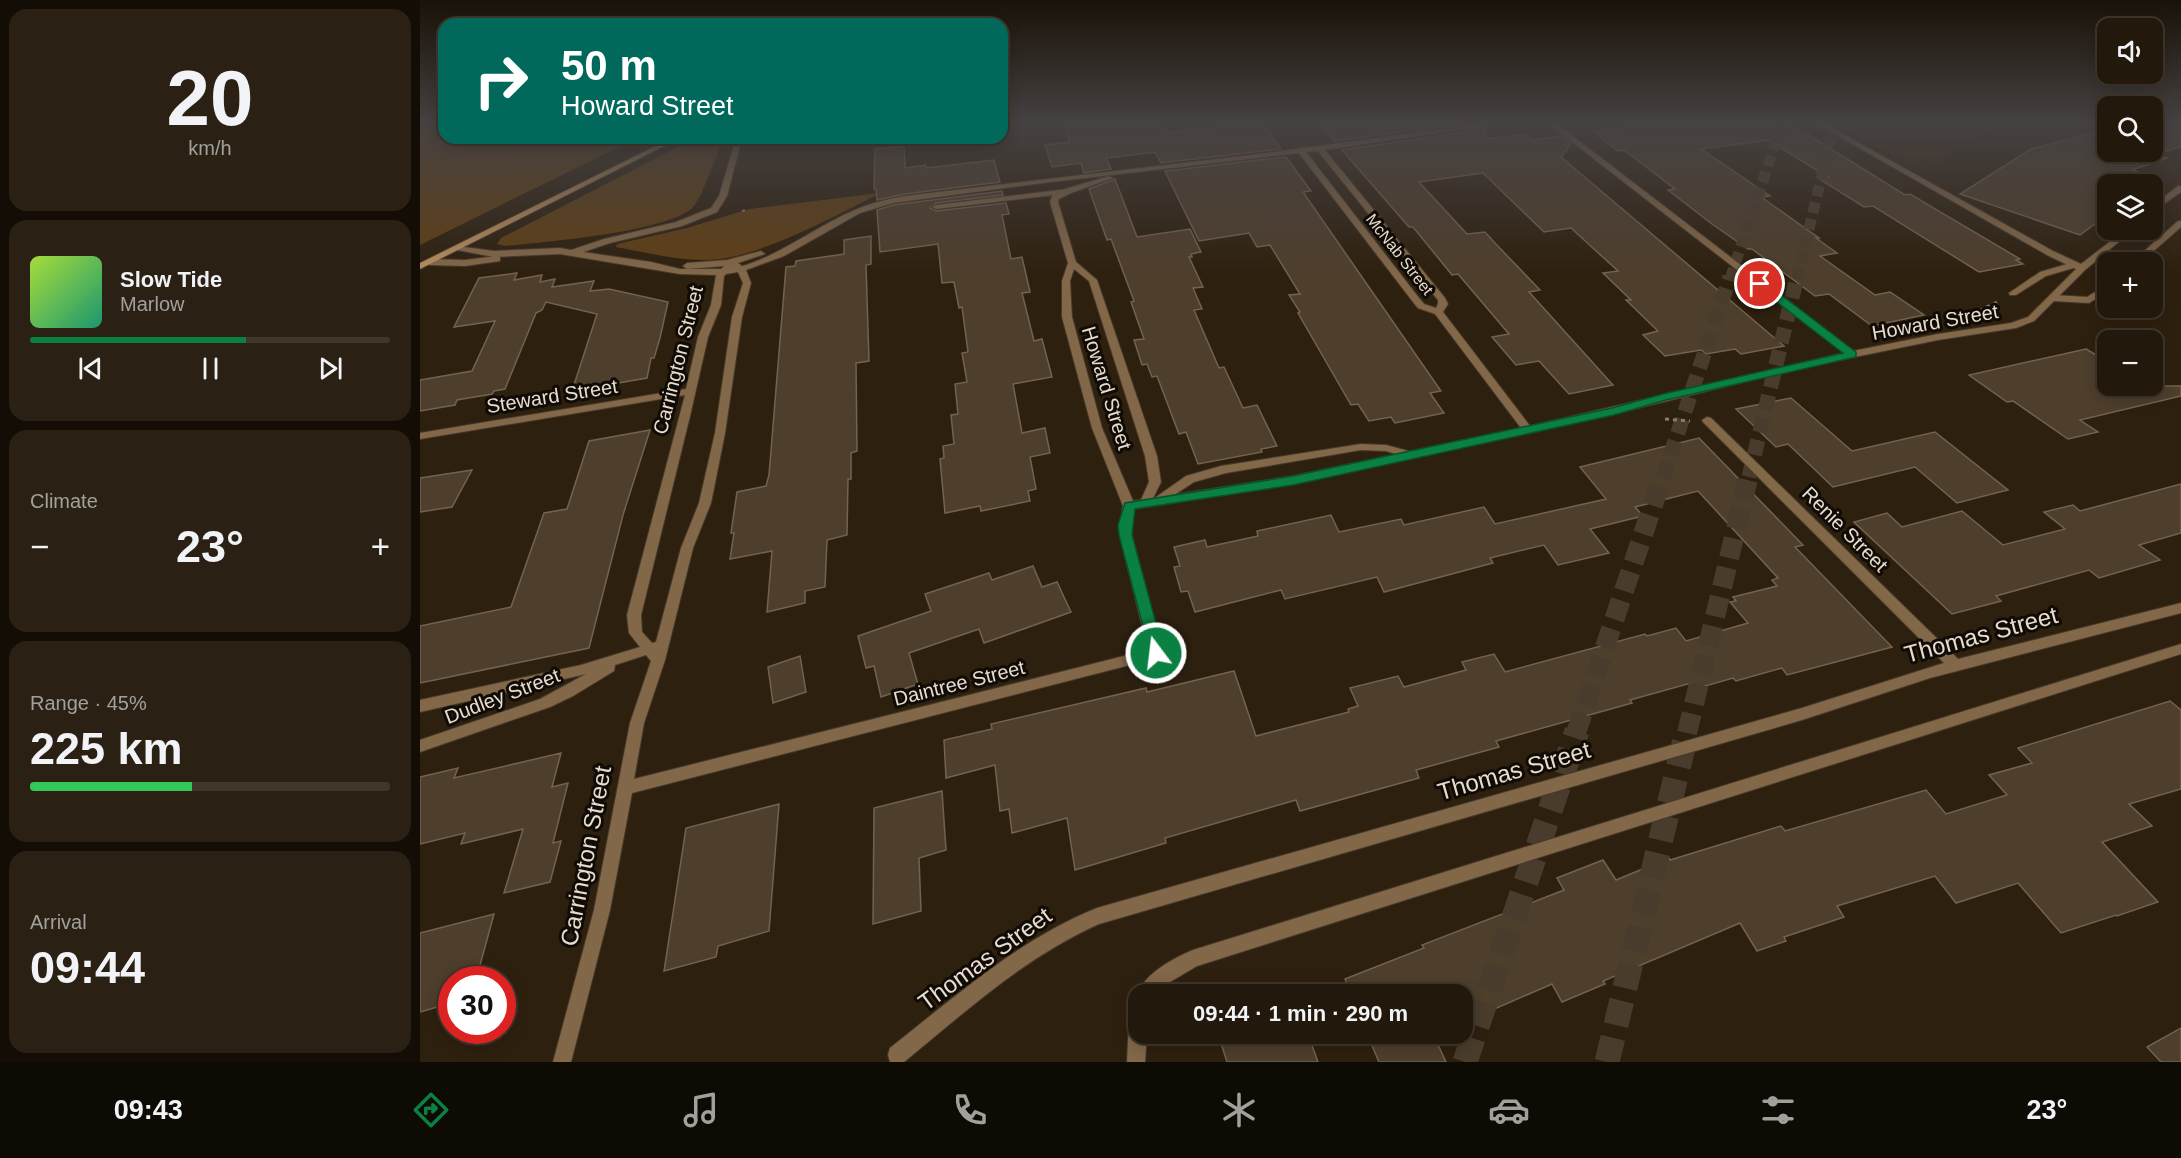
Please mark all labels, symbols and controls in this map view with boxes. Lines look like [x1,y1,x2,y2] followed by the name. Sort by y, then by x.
[2097,18,2163,396] map controls
[2097,18,2163,84] button: sound
[462,42,540,120] icon: right
[561,42,657,89] text: 50 m
[167,54,253,142] text: 20
[561,91,734,121] text: Howard Street
[2097,96,2163,162] button: search
[188,137,232,159] text: km/h
[2097,174,2163,240] button: layers
[1363,211,1437,299] street label: McNab Street
[2097,252,2163,318] button: +
[1734,258,1785,309] pin
[120,267,222,292] text: Slow Tide
[1743,267,1776,300] icon: arrive
[649,283,707,437] street label: Carrington Street
[120,293,184,315] text: Marlow
[1870,300,2000,344] street label: Howard Street
[1078,324,1136,453] street label: Howard Street
[2097,330,2163,396] button: −
[74,352,107,385] icon: previous
[194,352,227,385] icon: pause
[314,352,347,385] icon: next
[485,375,619,417] street label: Steward Street
[1798,482,1892,576] street label: Renie Street
[30,490,98,512] text: Climate
[176,521,244,572] text: 23°
[30,528,49,565] text: −
[371,528,390,565] text: +
[1901,601,2061,668] street label: Thomas Street
[1124,621,1188,685] position arrow
[891,656,1027,710] street label: Daintree Street
[441,664,563,728] street label: Dudley Street
[30,692,147,714] text: Range · 45%
[30,723,183,774] text: 225 km
[1434,736,1594,805] street label: Thomas Street
[555,763,616,948] street label: Carrington Street
[913,901,1057,1016] street label: Thomas Street
[30,911,87,933] text: Arrival
[30,942,145,993] text: 09:44
[438,966,516,1044] speed limit sign: 30
[1193,1001,1408,1026] text: 09:44 · 1 min · 290 m
[410,1089,452,1131] icon: directions
[680,1089,722,1131] icon: music
[949,1089,991,1131] icon: phone
[1218,1089,1260,1131] icon: climate
[1488,1089,1530,1131] icon: car
[1757,1089,1799,1131] icon: filters
[114,1095,183,1125] text: 09:43
[2026,1095,2067,1125] text: 23°

